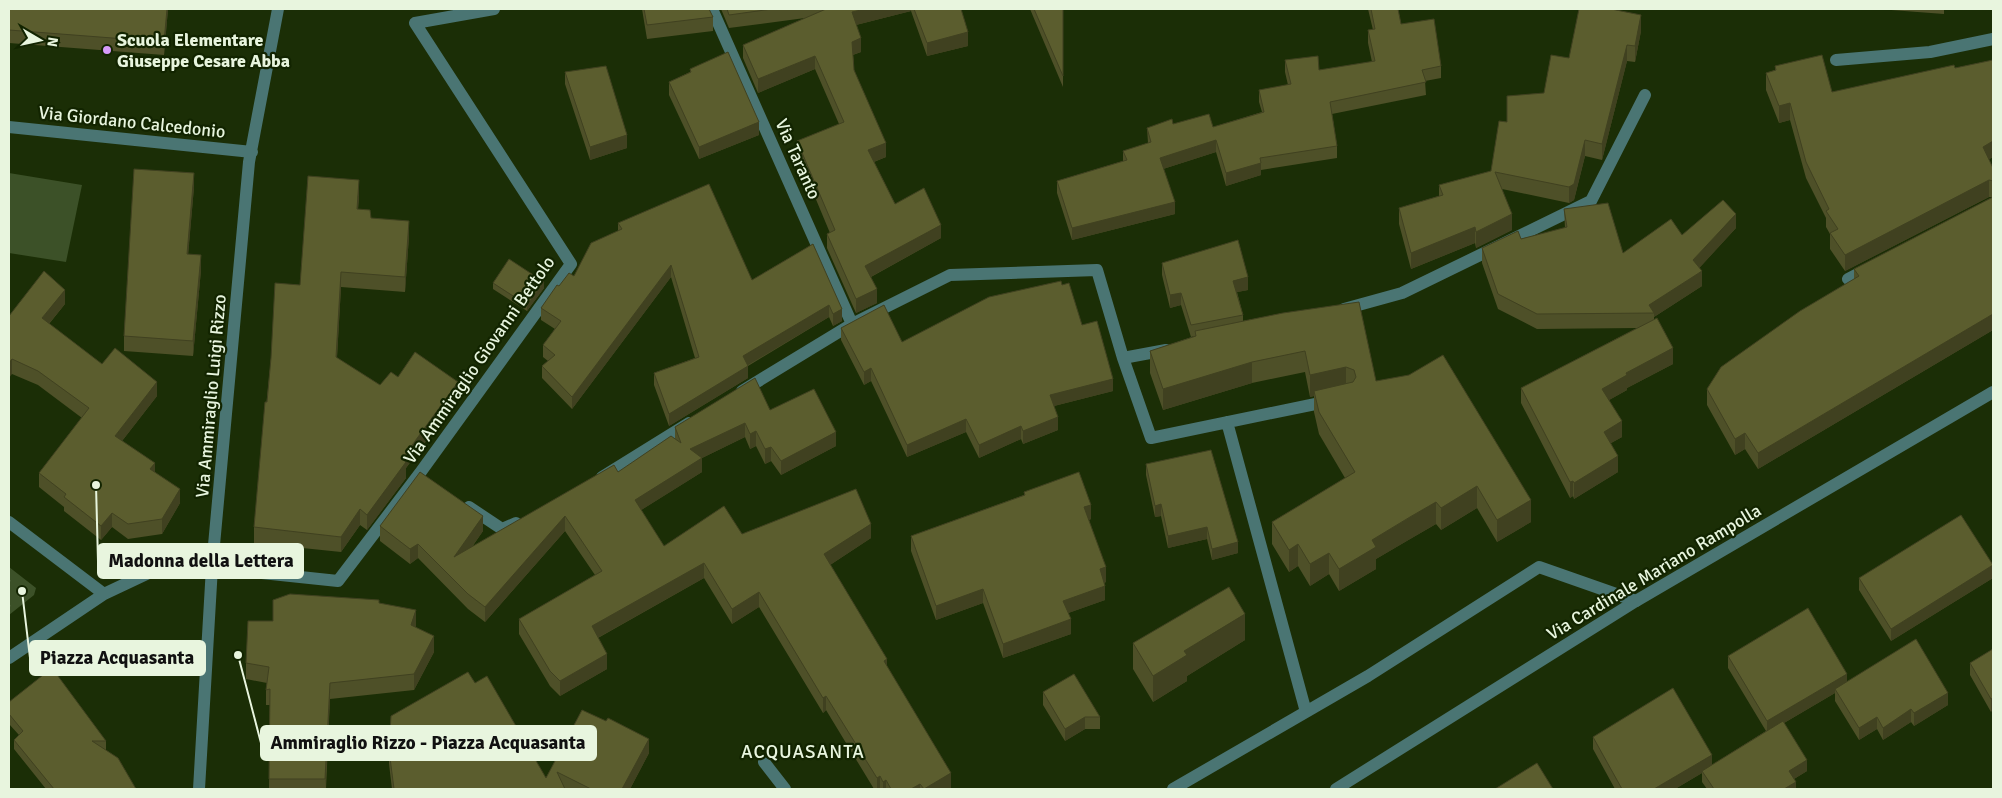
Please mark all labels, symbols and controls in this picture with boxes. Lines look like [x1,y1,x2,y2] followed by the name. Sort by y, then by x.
[15,15,65,65] north arrow
[117,29,290,72] place label: Scuola Elementare Giuseppe Cesare Abba
[43,36,62,48] text: N
[101,44,113,56] marker: Scuola Elementare Giuseppe Cesare Abba
[38,101,226,143] street label: Via Giordano Calcedonio
[770,115,826,203] street label: Via Taranto
[399,252,559,468] street label: Via Ammiraglio Giovanni Bettolo
[191,293,231,499] street label: Via Ammiraglio Luigi Rizzo
[1543,499,1765,645] street label: Via Cardinale Mariano Rampolla
[98,544,303,578] callout: Madonna della Lettera
[108,549,294,573] text: Madonna della Lettera
[30,641,205,675] callout: Piazza Acquasanta
[40,646,194,670] text: Piazza Acquasanta
[261,726,596,760] callout: Ammiraglio Rizzo - Piazza Acquasanta
[270,731,586,755] text: Ammiraglio Rizzo - Piazza Acquasanta
[741,740,865,764] district label: ACQUASANTA

